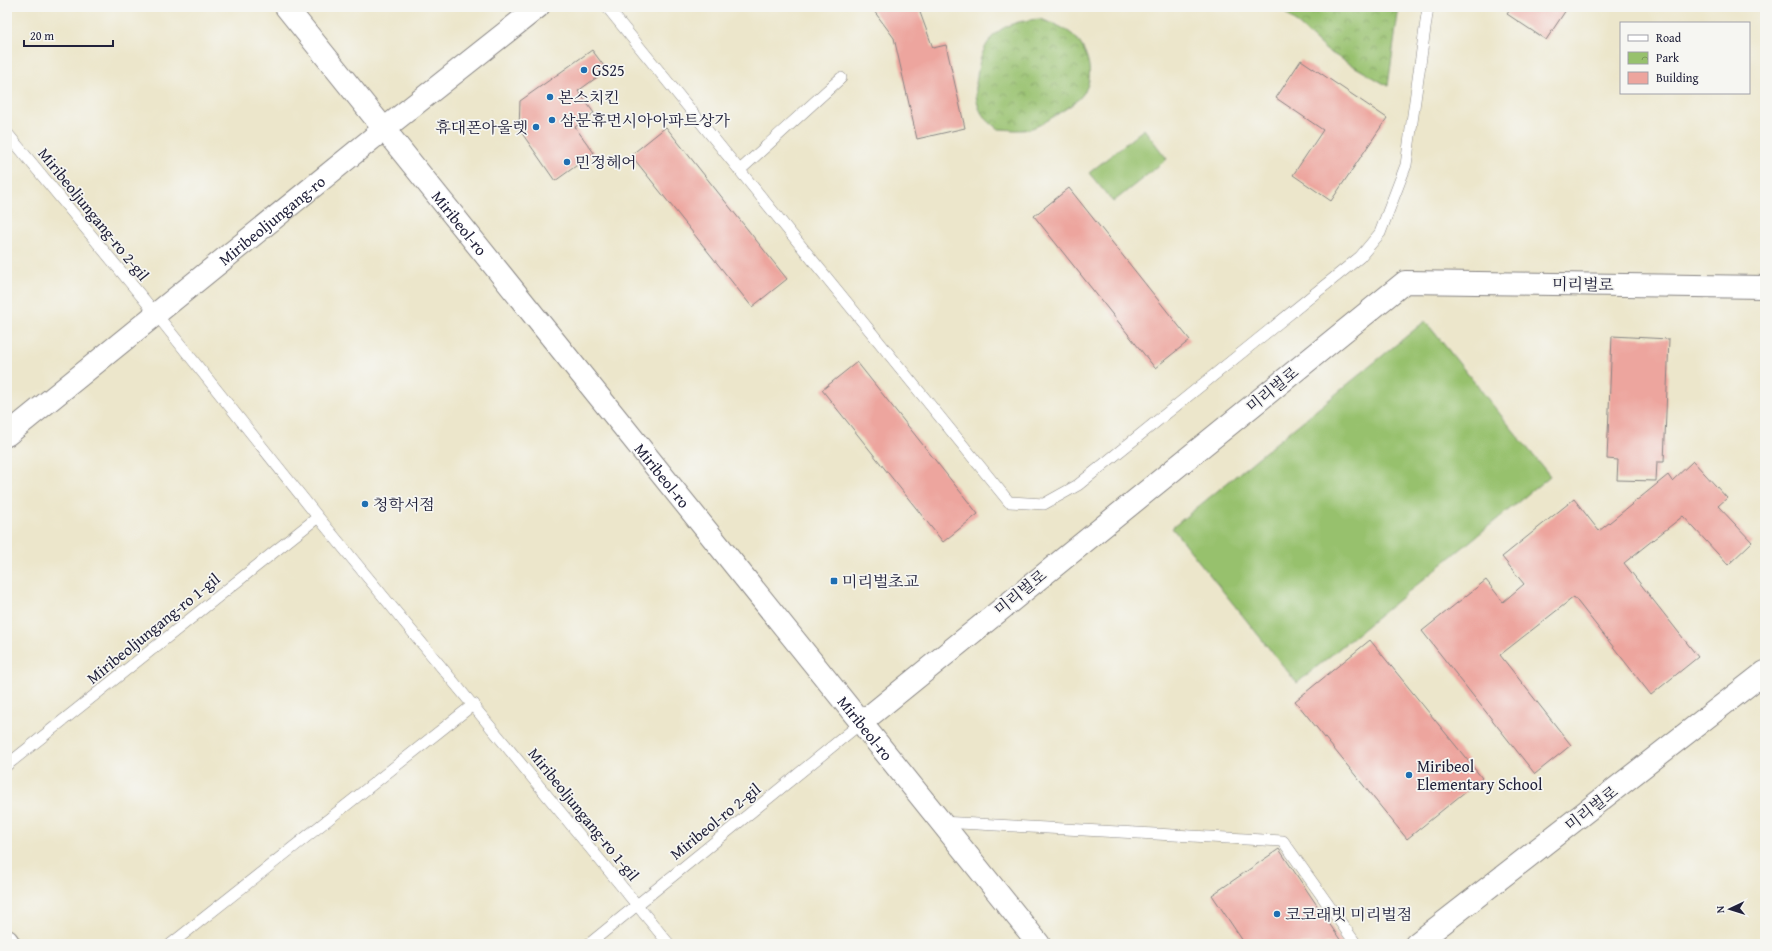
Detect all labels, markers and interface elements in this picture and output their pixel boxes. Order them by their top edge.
scale bar [24,22,113,48]
legend [1620,22,1750,94]
text: 20 m [30,27,54,44]
text: Road [1656,29,1682,46]
text: Park [1656,49,1680,66]
place label: GS25 [592,58,625,82]
marker: GS25 [579,65,589,75]
text: Building [1656,69,1699,86]
place label: 본스치킨 [558,85,620,109]
marker: 본스치킨 [545,92,555,102]
place label: 삼문휴먼시아아파트상가 [560,108,731,132]
place label: 휴대폰아울렛 [435,115,528,139]
marker: 삼문휴먼시아아파트상가 [547,115,557,125]
marker: 휴대폰아울렛 [531,122,541,132]
street label: Miribeoljungang-ro 2-gil [33,142,156,286]
place label: 민정헤어 [575,150,637,174]
marker: 민정헤어 [562,157,572,167]
street label: Miribeoljungang-ro [213,169,330,271]
street label: Miribeol-ro [426,185,493,261]
street label: 미리벌로 [1552,271,1615,297]
street label: 미리벌로 [1240,360,1304,418]
street label: Miribeol-ro [629,438,696,513]
place label: 청학서점 [373,492,435,516]
marker: 청학서점 [360,499,370,509]
street label: 미리벌로 [988,563,1052,621]
street label: Miribeoljungang-ro 1-gil [81,566,225,689]
place label: 미리벌초교 [842,569,919,593]
marker: 미리벌초교 [829,576,839,586]
street label: Miribeol-ro [832,690,899,766]
street label: Miribeoljungang-ro 1-gil [523,742,646,886]
place label: Miribeol Elementary School [1417,754,1543,796]
marker: Miribeol Elementary School [1404,770,1414,780]
street label: Miribeol-ro 2-gil [664,776,766,865]
street label: 미리벌로 [1559,779,1623,836]
north arrow [1710,889,1750,929]
place label: 코코래빗 미리벌점 [1285,902,1412,926]
text: N [1712,905,1728,914]
marker: 코코래빗 미리벌점 [1272,909,1282,919]

